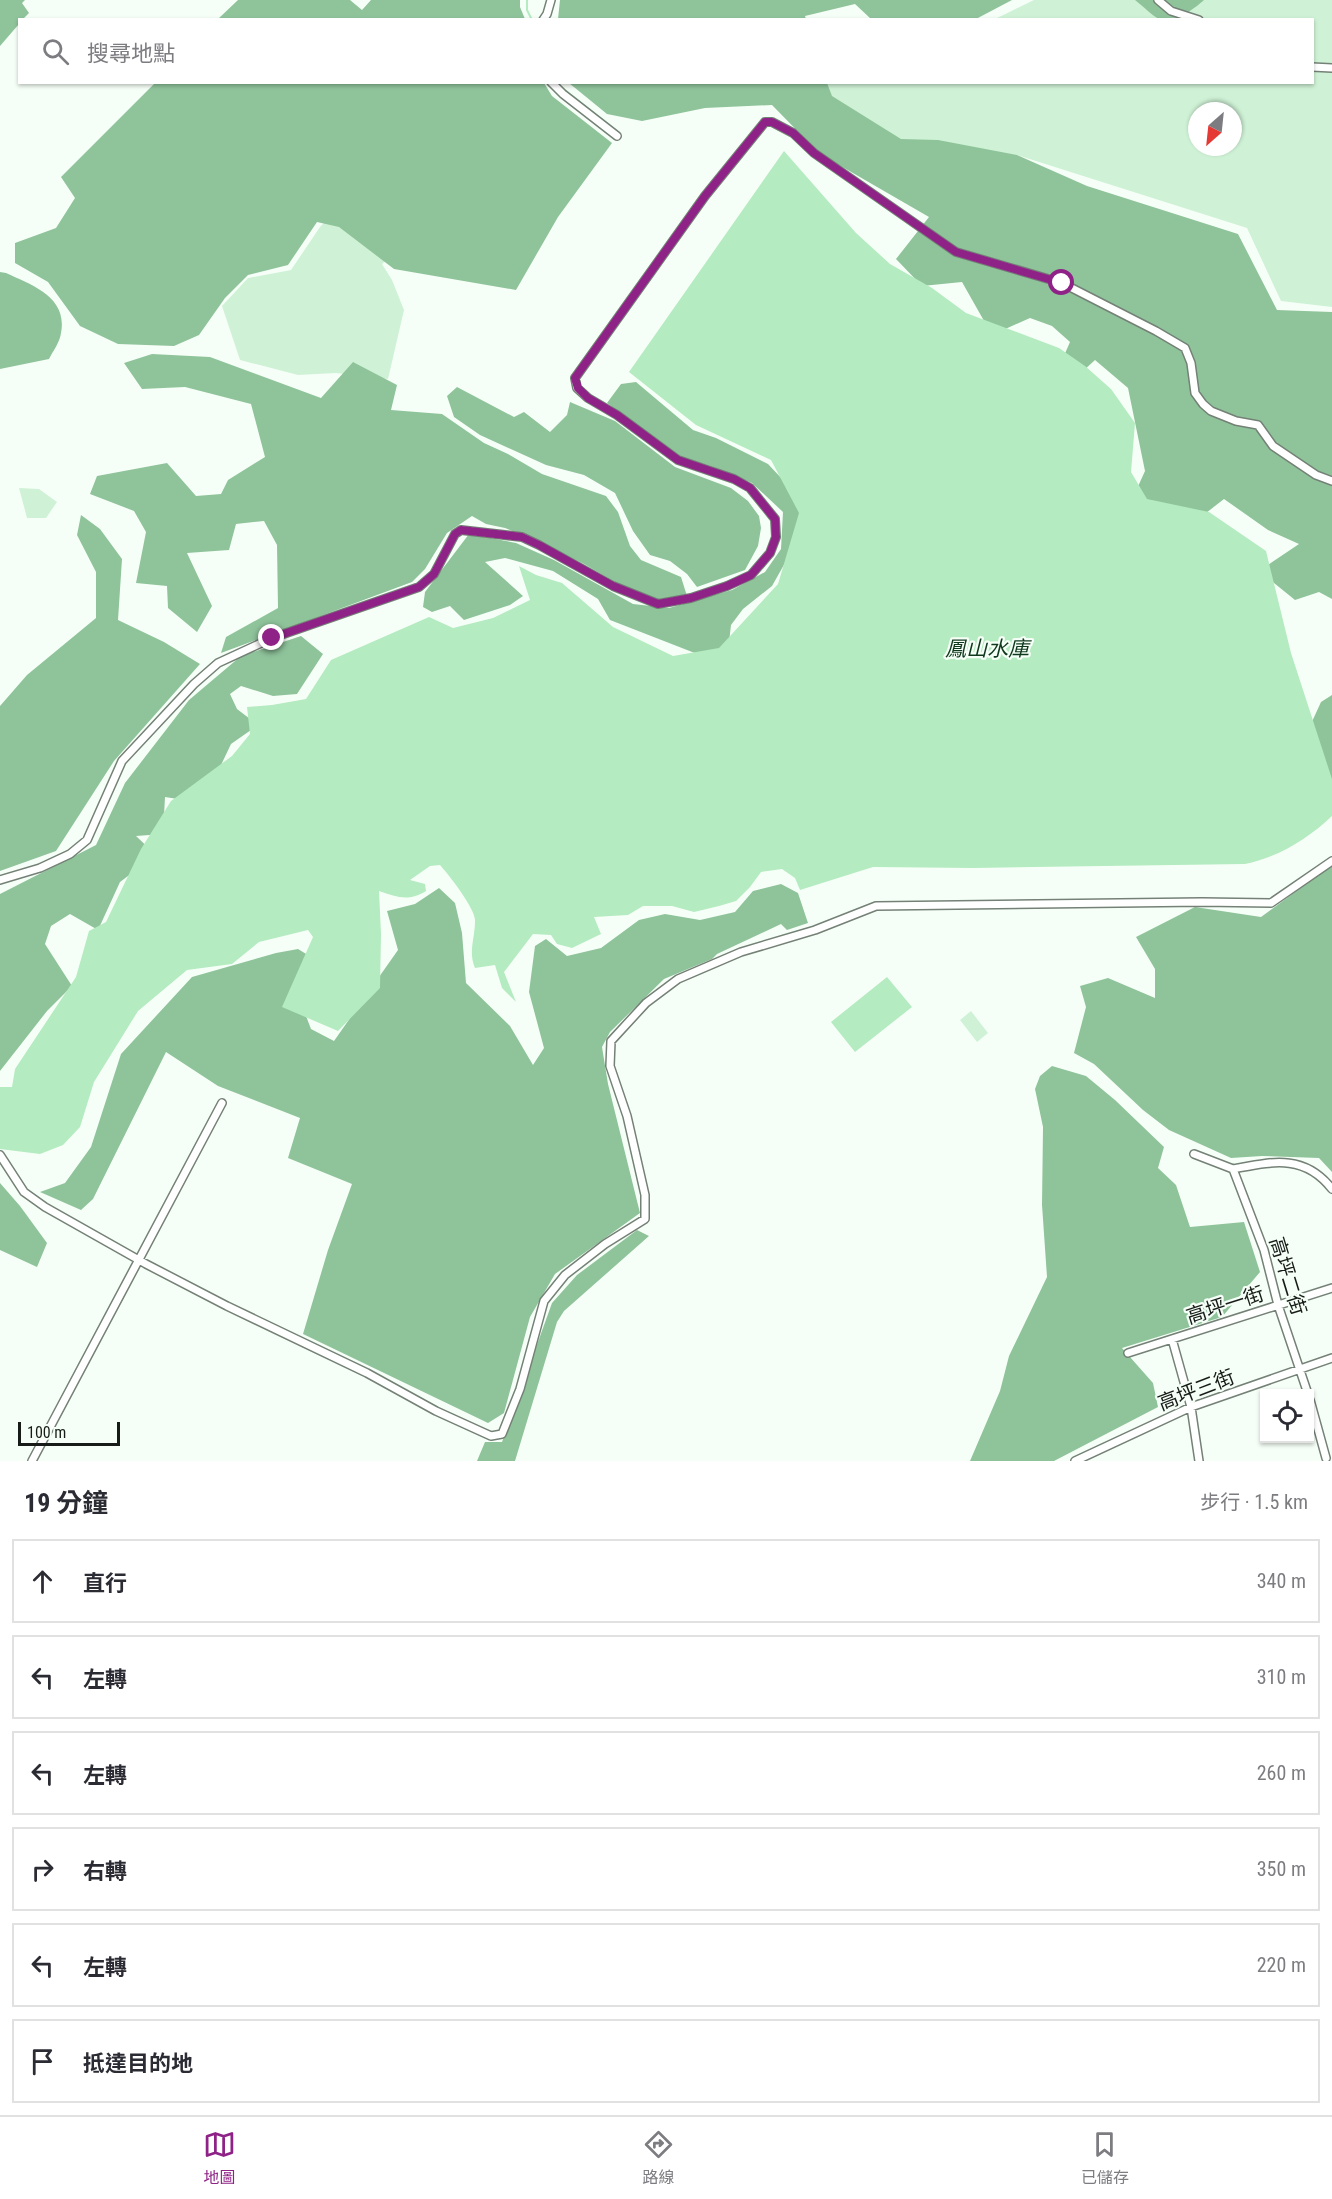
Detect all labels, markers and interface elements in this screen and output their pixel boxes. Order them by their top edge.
search box [18,18,1314,84]
icon: search [39,35,72,68]
text: 搜尋地點 [87,41,175,66]
north arrow [1188,102,1242,156]
route start [1048,269,1074,295]
route end [258,624,284,650]
water label: 鳳山水庫 [945,637,1032,661]
street label: 高坪二街 [1265,1234,1311,1318]
street label: 高坪一街 [1183,1281,1267,1329]
street label: 高坪三街 [1154,1364,1238,1416]
map controls [1260,1389,1314,1443]
button: locate [1260,1389,1314,1443]
scale bar [18,1419,120,1446]
text: 100 m [27,1423,66,1442]
text: 19 分鐘 [24,1488,108,1518]
text: 步行 · 1.5 km [1200,1490,1308,1514]
icon: ahead [26,1565,59,1598]
text: 340 m [1257,1569,1306,1593]
text: 直行 [83,1571,127,1596]
icon: left [26,1661,59,1694]
text: 310 m [1257,1665,1306,1689]
text: 左轉 [83,1667,127,1692]
icon: left [26,1757,59,1790]
text: 260 m [1257,1761,1306,1785]
text: 左轉 [83,1763,127,1788]
icon: right [26,1853,59,1886]
text: 350 m [1257,1857,1306,1881]
text: 右轉 [83,1859,127,1884]
icon: left [26,1949,59,1982]
text: 220 m [1257,1953,1306,1977]
text: 左轉 [83,1955,127,1980]
icon: arrive [26,2045,59,2078]
text: 抵達目的地 [83,2051,193,2076]
tab: 地圖 [203,2128,236,2188]
tab: 路線 [642,2128,675,2188]
tab: 已儲存 [1081,2128,1129,2188]

